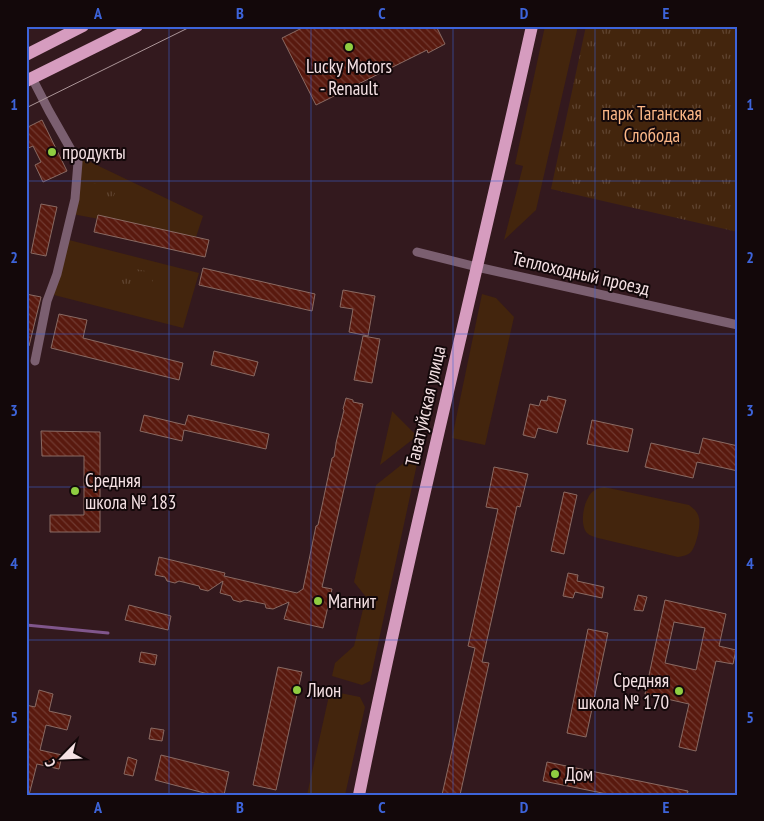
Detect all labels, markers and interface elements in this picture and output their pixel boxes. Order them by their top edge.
text: A [93,3,103,23]
text: B [236,3,244,23]
text: C [378,3,386,23]
text: D [520,3,529,23]
text: E [663,3,670,23]
marker: Lucky Motors - Renault [343,41,355,53]
place label: Lucky Motors - Renault [306,54,392,100]
text: 1 [10,94,18,114]
text: 1 [746,94,754,114]
park label: парк Таганская Слобода [602,101,702,147]
place label: продукты [62,140,126,164]
marker: продукты [46,146,58,158]
street label: Теплоходный проезд [510,245,653,301]
text: 2 [10,247,18,267]
text: 2 [746,247,754,267]
street label: Таватуйская улица [399,343,451,469]
text: 3 [10,400,18,420]
text: 3 [746,400,754,420]
place label: Средняя школа № 183 [85,468,176,514]
marker: Средняя школа № 183 [69,485,81,497]
text: 4 [10,553,18,573]
text: 4 [746,553,754,573]
place label: Магнит [328,589,377,613]
marker: Магнит [312,595,324,607]
place label: Средняя школа № 170 [578,668,669,714]
place label: Лион [306,678,341,702]
marker: Лион [291,684,303,696]
marker: Средняя школа № 170 [673,685,685,697]
text: 5 [10,707,18,727]
text: 5 [746,707,754,727]
north arrow [38,734,88,784]
text: С [40,756,60,770]
place label: Дом [565,762,593,786]
marker: Дом [549,768,561,780]
text: A [93,797,103,817]
text: B [236,797,244,817]
text: C [378,797,386,817]
text: D [520,797,529,817]
text: E [663,797,670,817]

